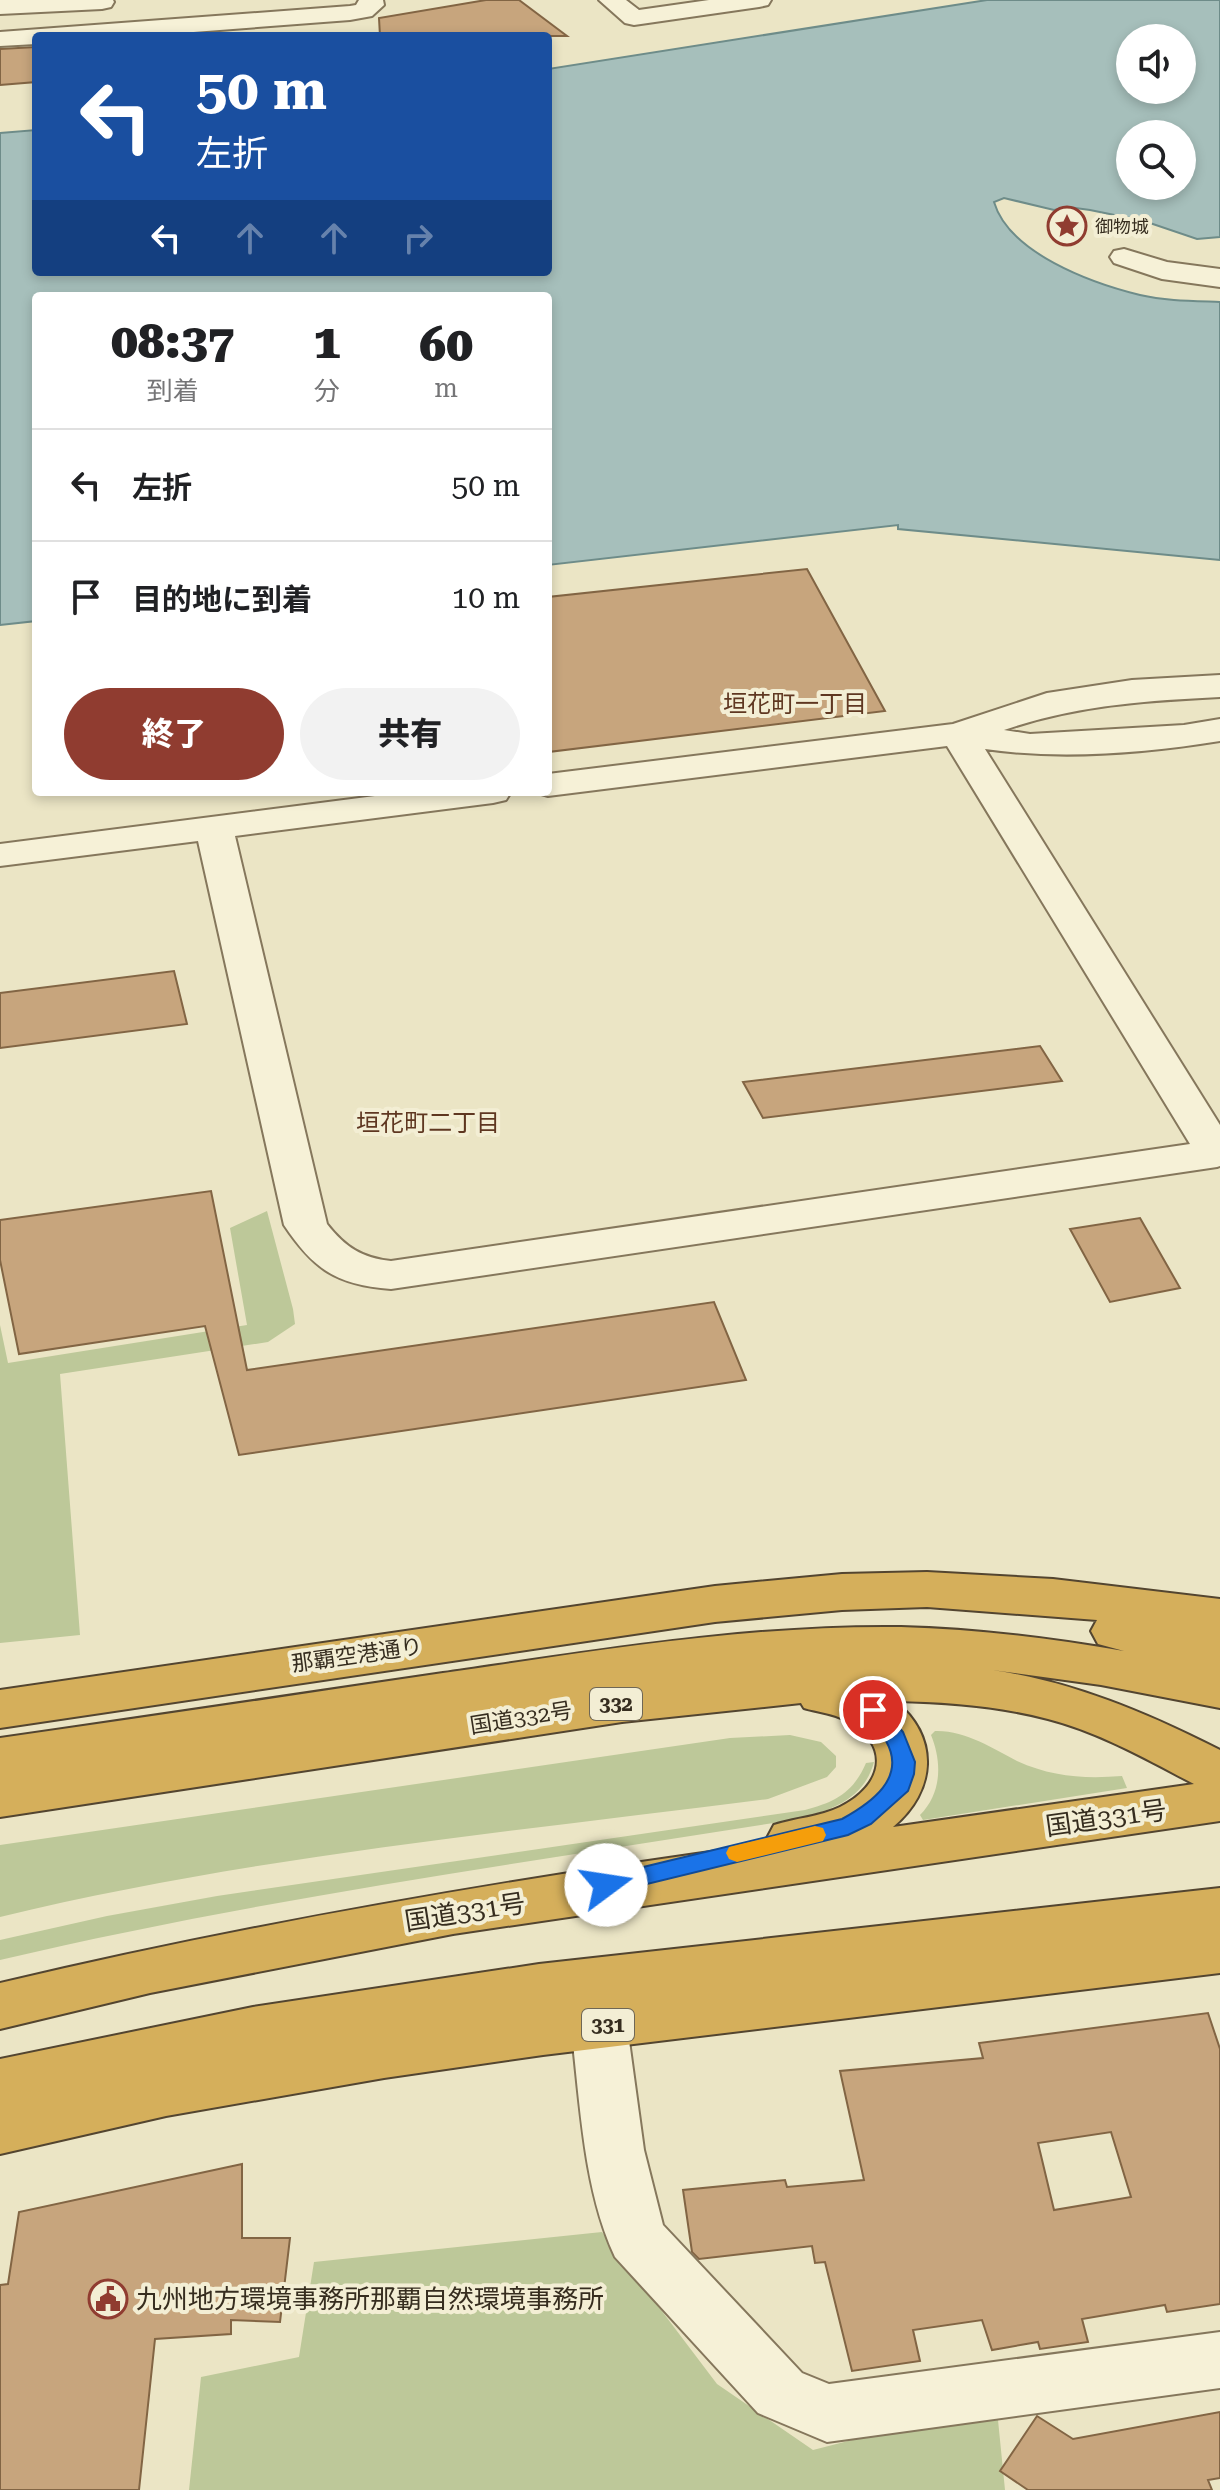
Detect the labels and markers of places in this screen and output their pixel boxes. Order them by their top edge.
place icon: 御物城 [1046,205,1088,247]
place label: 御物城 [1095,216,1149,237]
pin [839,1676,907,1744]
public building icon: 九州地方環境事務所那覇自然環境事務所 [87,2278,129,2320]
place label: 九州地方環境事務所那覇自然環境事務所 [136,2284,604,2314]

